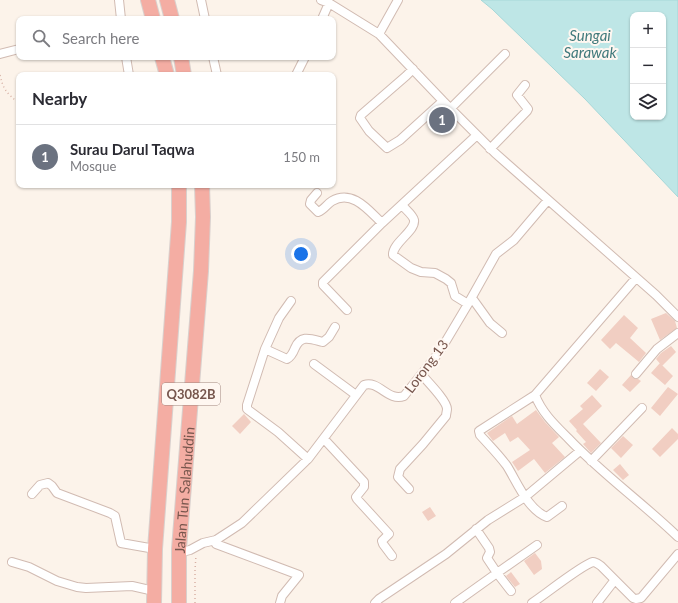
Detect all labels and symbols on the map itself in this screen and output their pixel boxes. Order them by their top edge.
water label: Sungai Sarawak [563,26,617,61]
pin: 1 [429,105,455,135]
your location [291,244,311,264]
street label: Lorong 13 [400,336,452,396]
road number: Q3082B [162,383,220,405]
street label: Jalan Tun Salahuddin [171,426,197,554]

